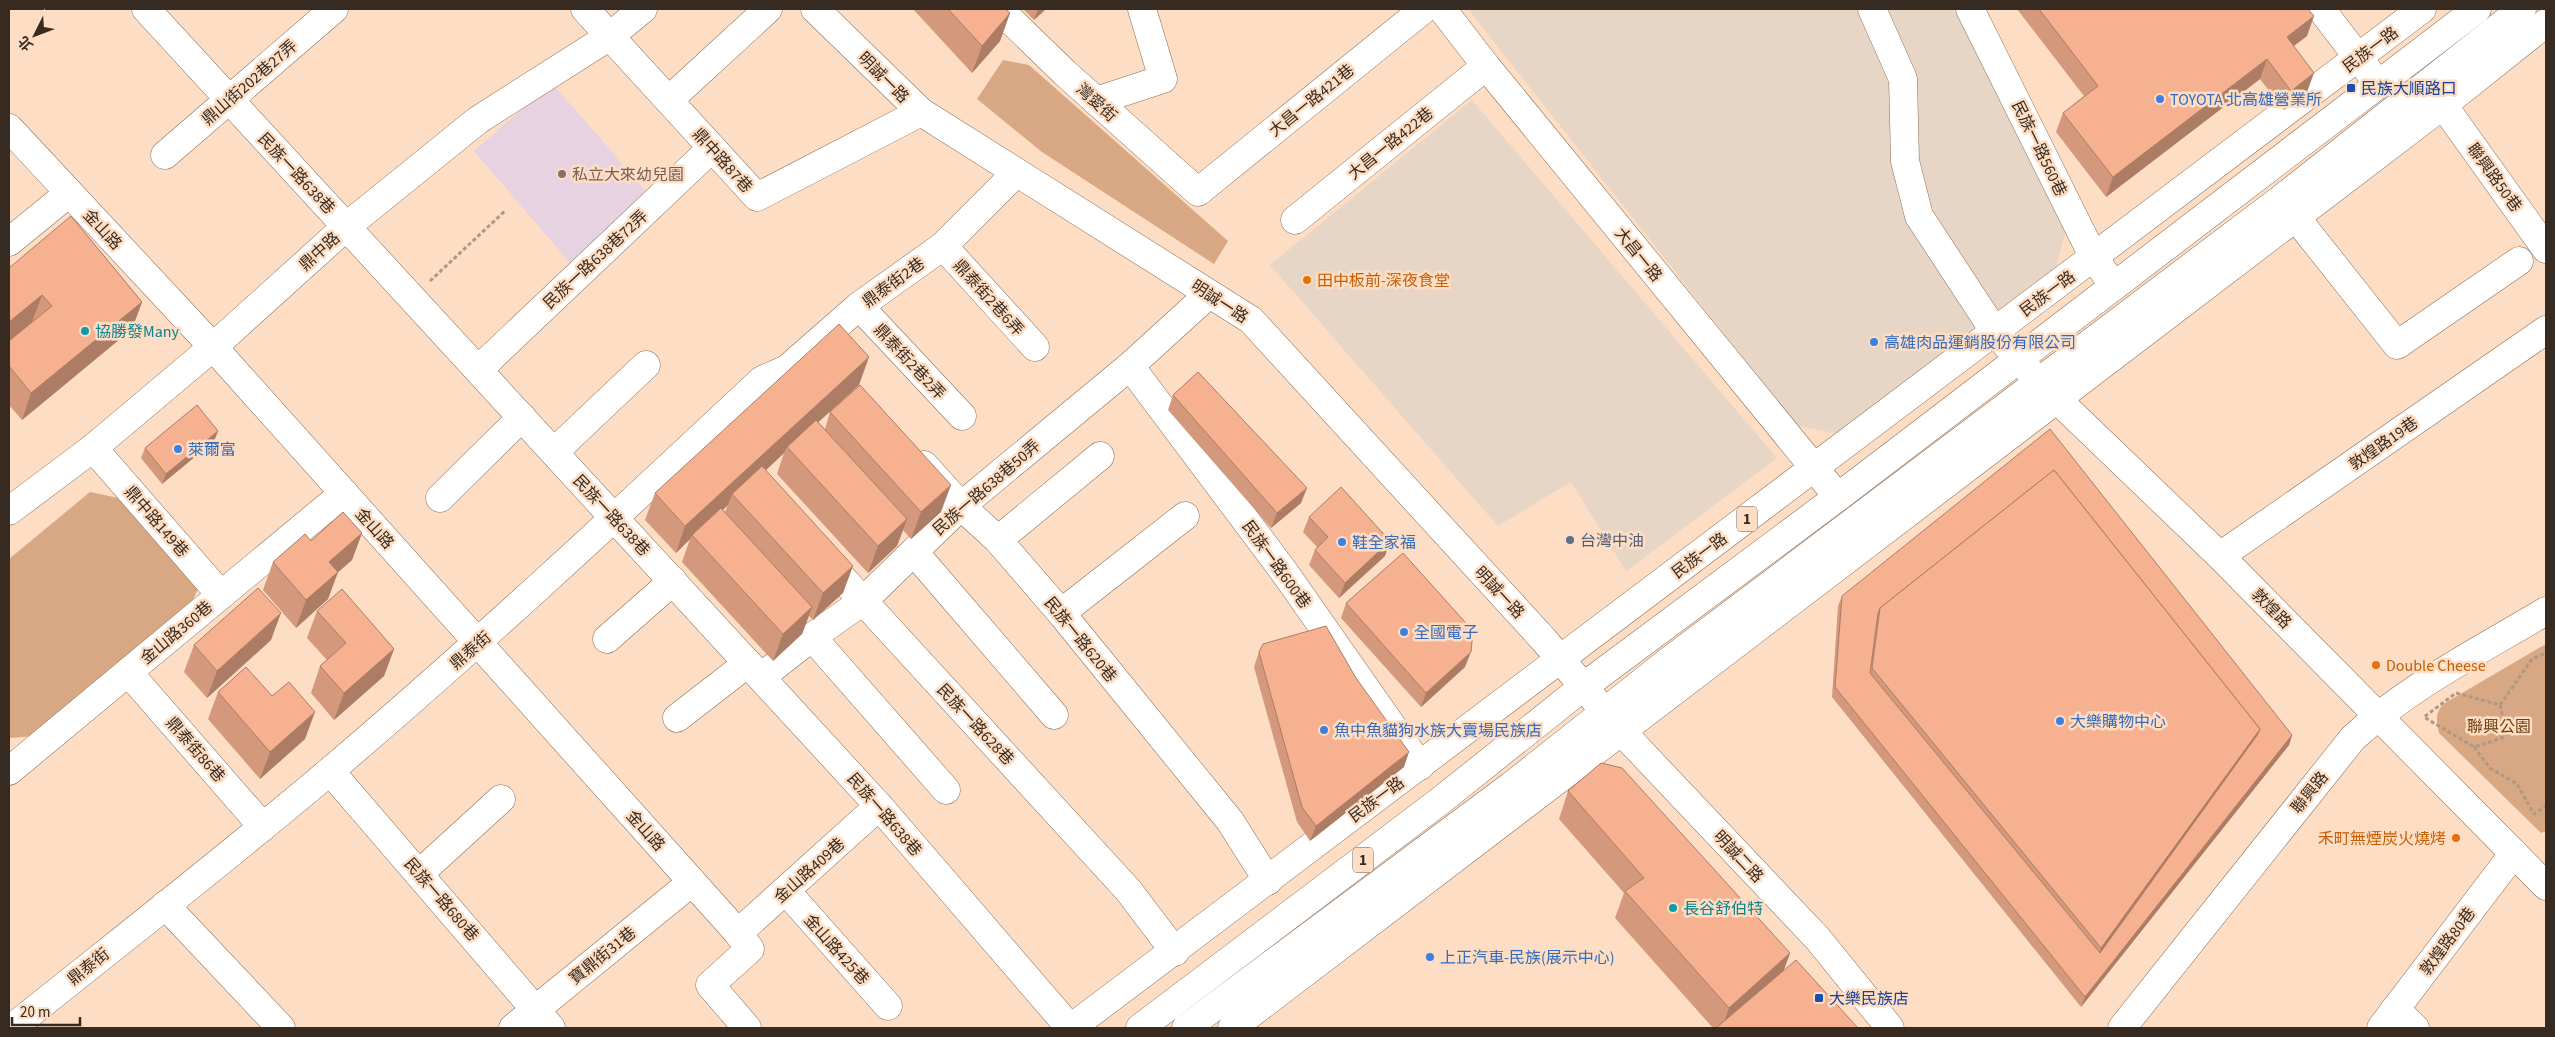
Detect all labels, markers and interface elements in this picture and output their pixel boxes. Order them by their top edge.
north arrow [10,10,60,60]
street label: 民族一路 [2338,22,2403,78]
text: 北 [14,31,38,55]
street label: 鼎山街202巷27弄 [197,35,302,130]
street label: 明誠一路 [853,47,914,108]
street label: 大昌一路421巷 [1264,60,1359,142]
place label: 民族大順路口 [2361,78,2457,100]
street label: 灣愛街 [1071,79,1122,127]
marker: 民族大順路口 [2345,82,2357,94]
place label: TOYOTA 北高雄營業所 [2170,89,2322,111]
marker: TOYOTA 北高雄營業所 [2154,93,2166,105]
street label: 民族一路560巷 [2006,97,2072,200]
street label: 大昌一路422巷 [1343,103,1438,185]
street label: 鼎中路87巷 [687,124,757,198]
street label: 民族一路638巷 [253,128,340,219]
street label: 聯興路50巷 [2462,139,2527,216]
place label: 私立大來幼兒園 [572,164,684,186]
marker: 私立大來幼兒園 [556,168,568,180]
street label: 金山路 [78,205,127,255]
street label: 民族一路638巷72弄 [539,205,653,314]
street label: 大昌一路 [1610,223,1667,286]
street label: 鼎中路 [294,228,345,276]
street label: 鼎泰街2巷 [858,253,929,313]
street label: 鼎泰街2巷6弄 [948,255,1029,341]
street label: 民族一路 [2015,266,2080,322]
place label: 田中板前-深夜食堂 [1317,270,1450,292]
marker: 田中板前-深夜食堂 [1301,274,1313,286]
street label: 明誠一路 [1187,275,1252,328]
street label: 鼎泰街2巷2弄 [869,319,950,404]
place label: 協勝發Many [95,321,179,343]
marker: 協勝發Many [79,325,91,337]
place label: 高雄肉品運銷股份有限公司 [1884,332,2076,354]
marker: 高雄肉品運銷股份有限公司 [1868,336,1880,348]
street label: 敦煌路19巷 [2345,412,2423,476]
street label: 民族一路638巷50弄 [928,435,1045,541]
place label: 萊爾富 [188,439,236,461]
marker: 萊爾富 [172,443,184,455]
street label: 民族一路638巷 [568,470,655,561]
street label: 鼎中路149巷 [119,481,193,562]
street label: 金山路 [350,503,398,554]
road number: 1 [1737,506,1757,532]
street label: 民族一路600巷 [1237,516,1316,613]
street label: 民族一路 [1667,528,1732,584]
place label: 台灣中油 [1580,530,1644,552]
place label: 鞋全家福 [1352,532,1416,554]
marker: 台灣中油 [1564,534,1576,546]
marker: 鞋全家福 [1336,536,1348,548]
street label: 明誠一路 [1469,562,1529,624]
street label: 敦煌路 [2247,584,2296,633]
street label: 民族一路620巷 [1039,592,1121,687]
street label: 金山路360巷 [136,596,217,669]
place label: 全國電子 [1414,622,1478,644]
marker: 全國電子 [1398,626,1410,638]
street label: 鼎泰街 [445,627,496,675]
place label: Double Cheese [2386,655,2486,677]
marker: Double Cheese [2370,659,2382,671]
street label: 民族一路628巷 [932,679,1019,770]
place label: 大樂購物中心 [2070,711,2166,733]
street label: 鼎泰街86巷 [161,712,230,787]
marker: 大樂購物中心 [2054,715,2066,727]
park label: 聯興公園 [2467,716,2531,738]
place label: 魚中魚貓狗水族大賣場民族店 [1334,720,1542,742]
marker: 魚中魚貓狗水族大賣場民族店 [1318,724,1330,736]
street label: 聯興路 [2286,767,2333,818]
street label: 民族一路638巷 [842,768,927,861]
street label: 民族一路 [1344,772,1409,828]
street label: 金山路 [621,805,669,856]
street label: 明誠二路 [1708,826,1768,888]
place label: 禾町無煙炭火燒烤 [2318,828,2446,850]
marker: 禾町無煙炭火燒烤 [2450,832,2462,844]
street label: 金山路409巷 [770,833,850,908]
road number: 1 [1353,848,1373,872]
street label: 民族一路680巷 [399,853,484,946]
place label: 長谷舒伯特 [1683,898,1763,920]
marker: 長谷舒伯特 [1667,902,1679,914]
street label: 敦煌路80巷 [2415,903,2481,980]
street label: 金山路425巷 [799,910,874,990]
street label: 寶鼎街31巷 [565,922,641,989]
street label: 鼎泰街 [63,943,114,990]
place label: 上正汽車-民族(展示中心) [1440,947,1615,969]
marker: 上正汽車-民族(展示中心) [1424,951,1436,963]
place label: 大樂民族店 [1829,988,1909,1010]
marker: 大樂民族店 [1813,992,1825,1004]
scale bar [12,994,80,1026]
text: 20 m [20,1002,50,1023]

